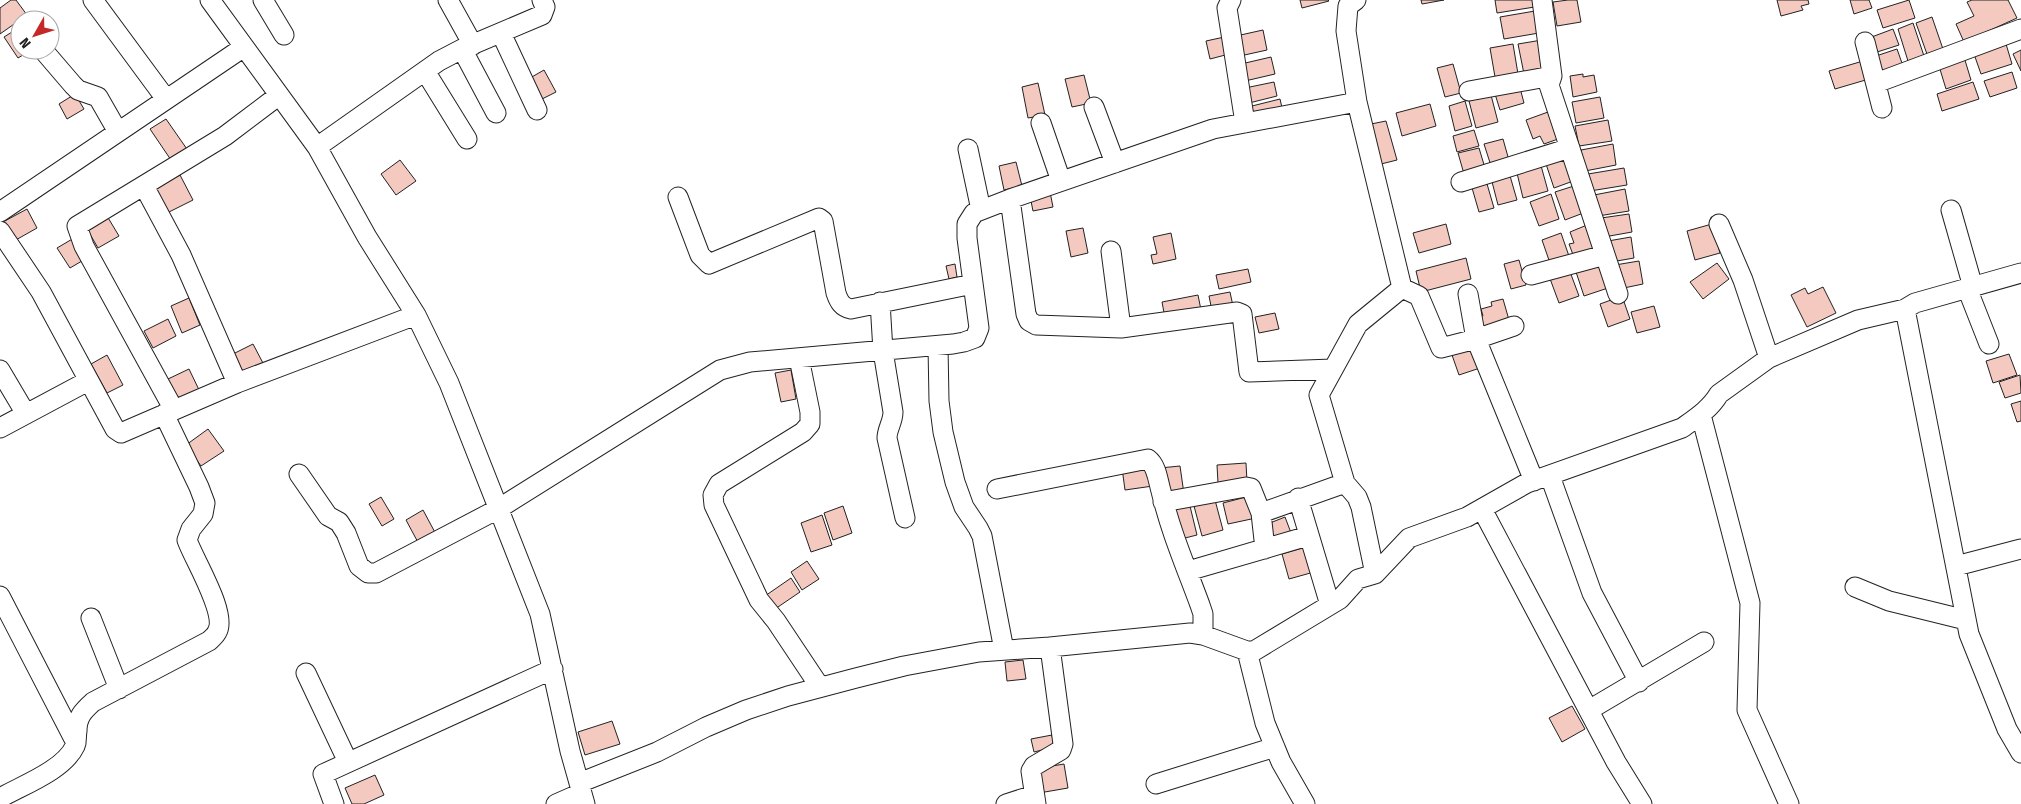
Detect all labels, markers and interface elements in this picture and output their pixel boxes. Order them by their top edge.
north arrow [10,10,60,60]
text: N [16,34,35,51]

